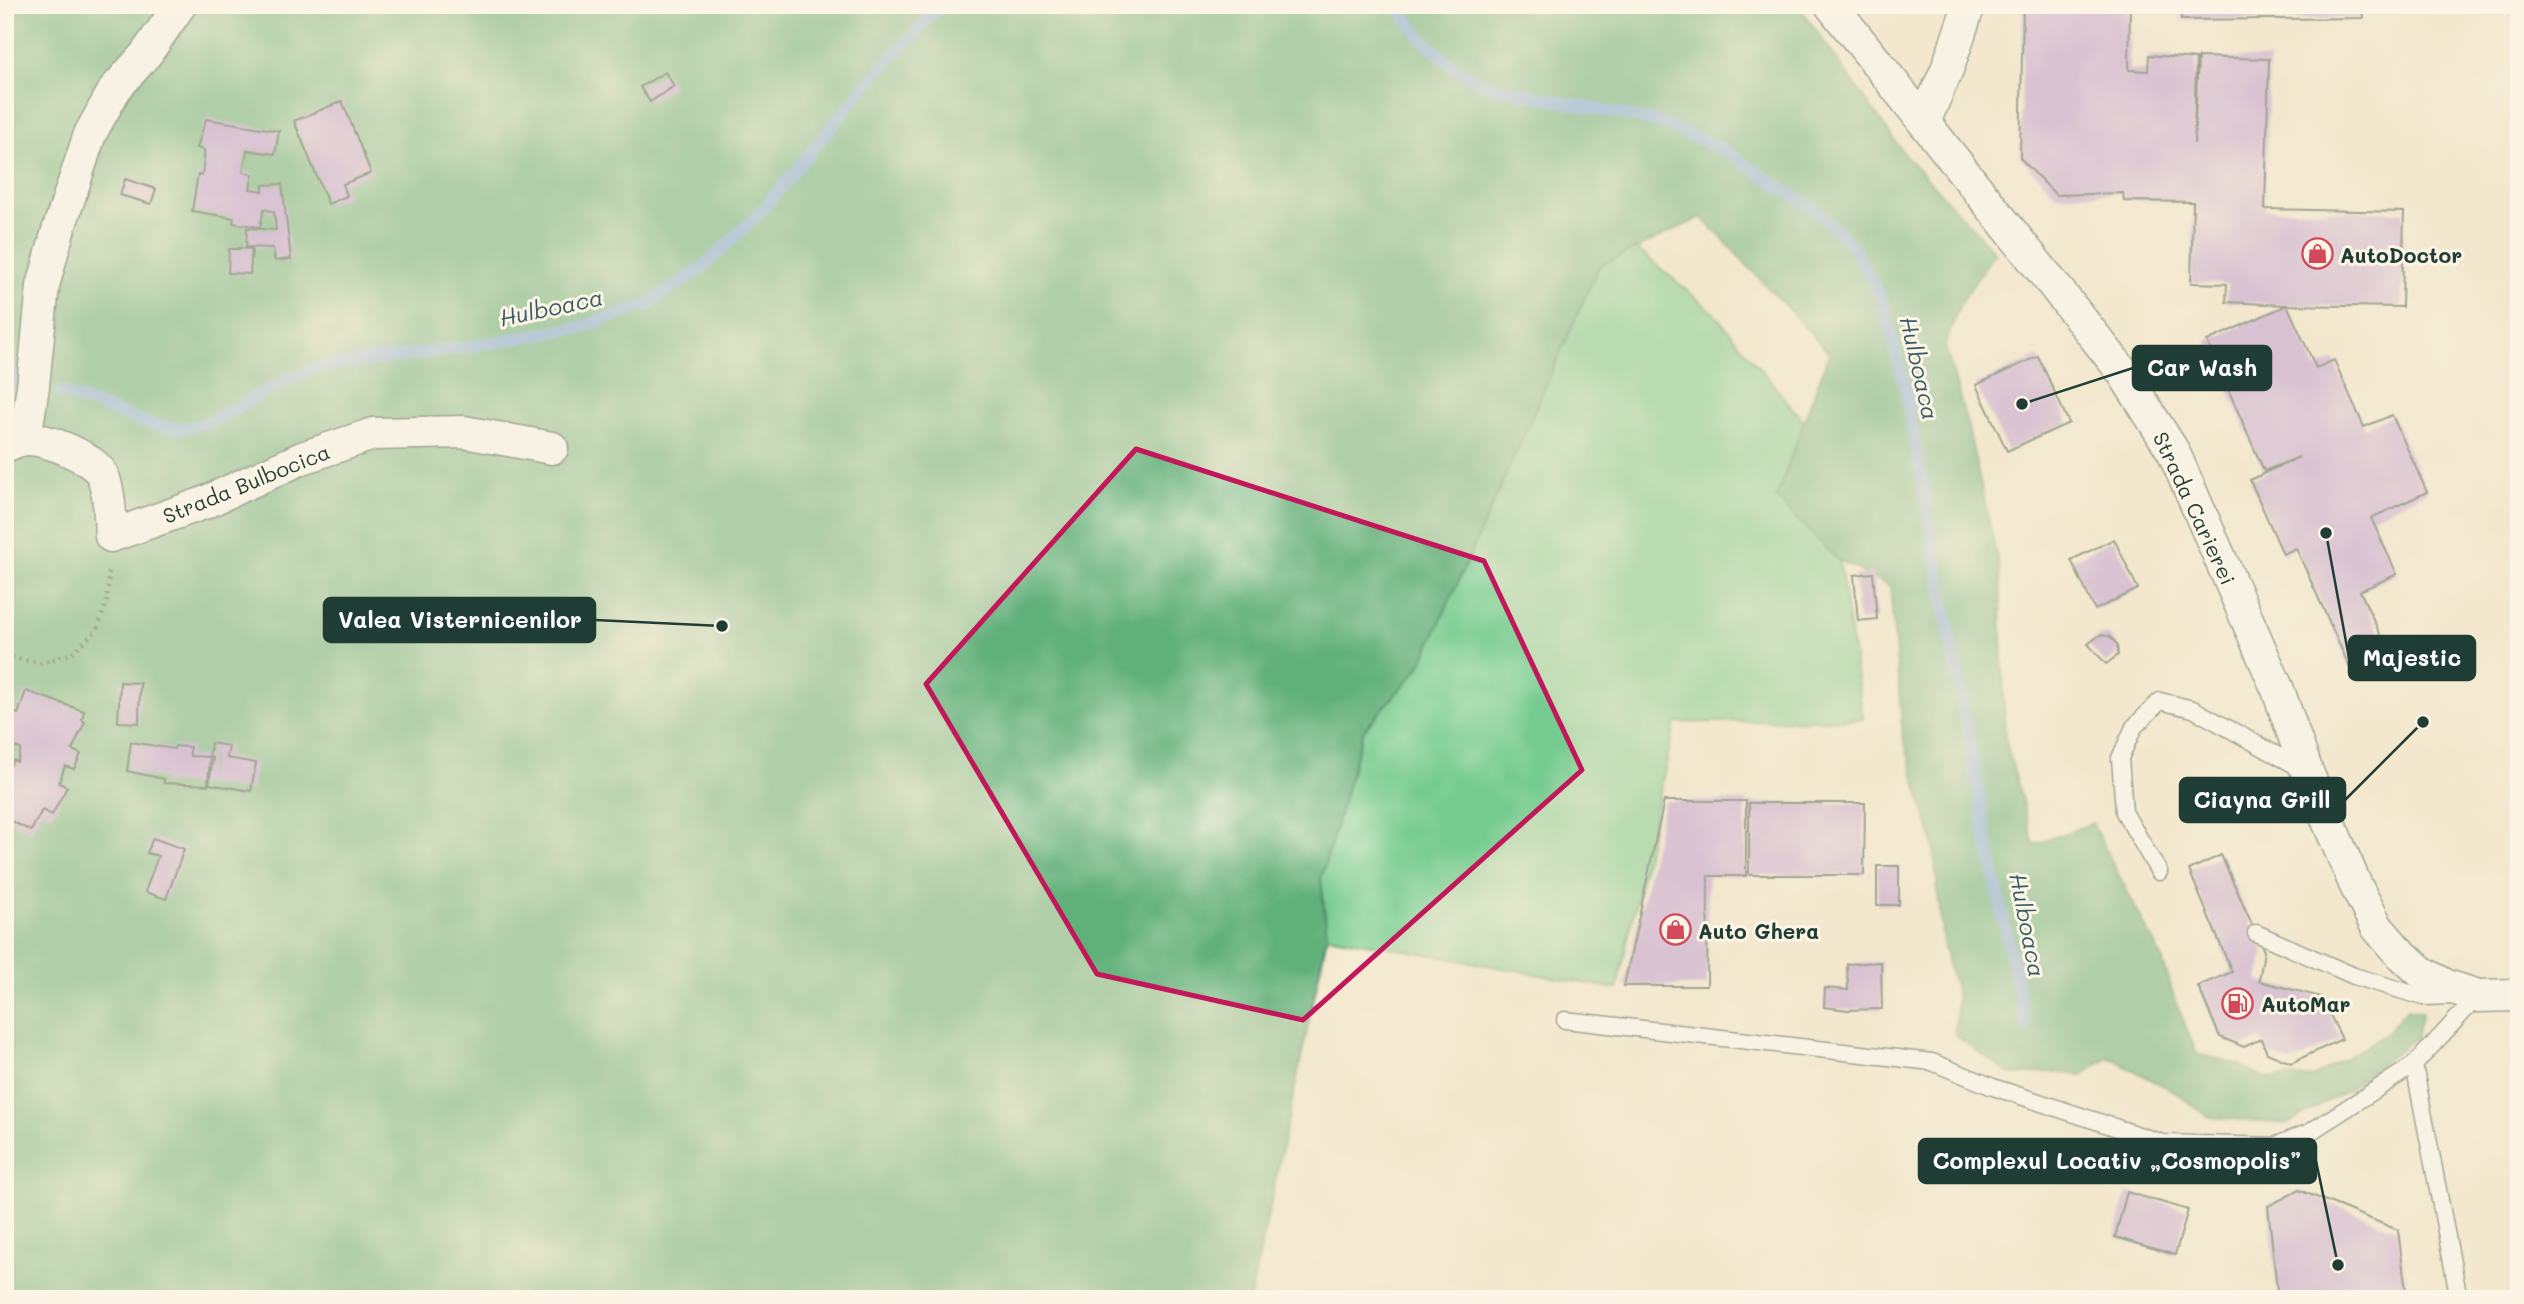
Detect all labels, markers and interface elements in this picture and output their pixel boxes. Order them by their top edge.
shop icon: AutoDoctor [2300,237,2334,271]
place label: AutoDoctor [2340,241,2462,268]
water label: Hulboaca [496,281,606,333]
water label: Hulboaca [1894,313,1946,423]
callout: Car Wash [2133,346,2271,390]
text: Car Wash [2147,352,2257,382]
street label: Strada Carierei [2148,427,2242,589]
street label: Strada Bulbocica [159,437,333,529]
callout: Valea Visternicenilor [324,598,595,642]
text: Valea Visternicenilor [338,604,582,634]
callout: Majestic [2349,636,2475,680]
text: Majestic [2363,642,2461,672]
callout: Ciayna Grill [2180,778,2345,822]
text: Ciayna Grill [2194,784,2330,814]
water label: Hulboaca [2003,870,2053,980]
shop icon: Auto Ghera [1658,913,1692,947]
place label: Auto Ghera [1698,917,1819,944]
fuel station icon: AutoMar [2221,986,2255,1020]
place label: AutoMar [2261,990,2351,1017]
callout: Complexul Locativ „Cosmopolis” [1919,1139,2316,1183]
text: Complexul Locativ „Cosmopolis” [1932,1145,2302,1175]

